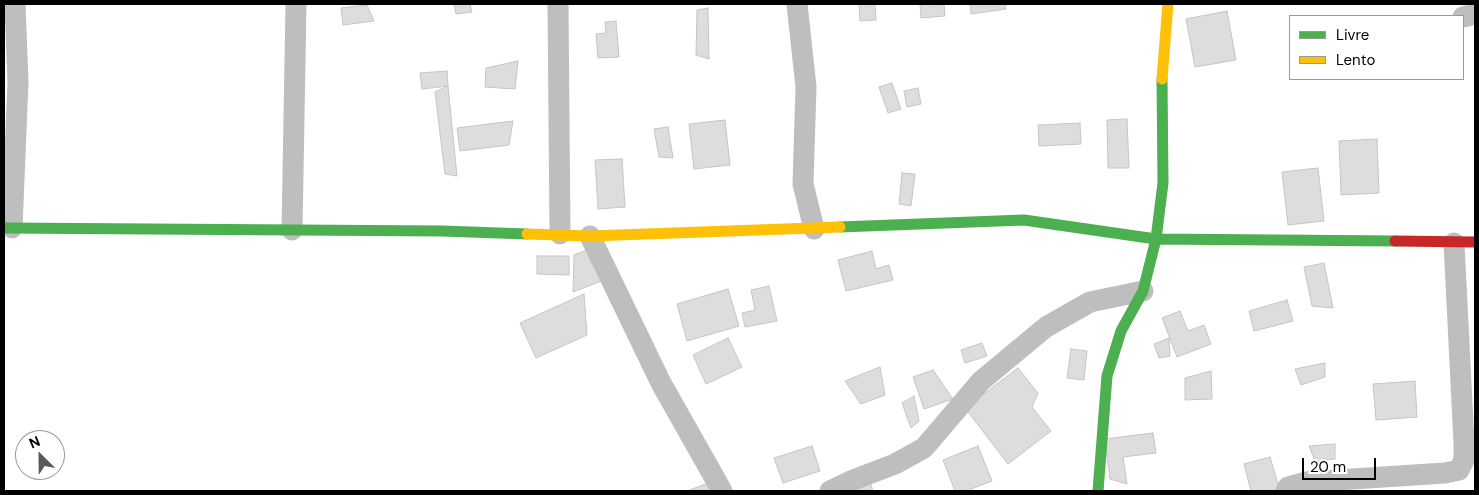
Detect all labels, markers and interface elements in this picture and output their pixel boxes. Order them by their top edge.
legend [1289,15,1464,80]
text: Livre [1336,25,1369,45]
text: Lento [1336,50,1375,70]
north arrow [15,430,65,480]
text: N [26,432,43,452]
scale bar [1304,448,1378,480]
text: 20 m [1310,457,1346,477]

